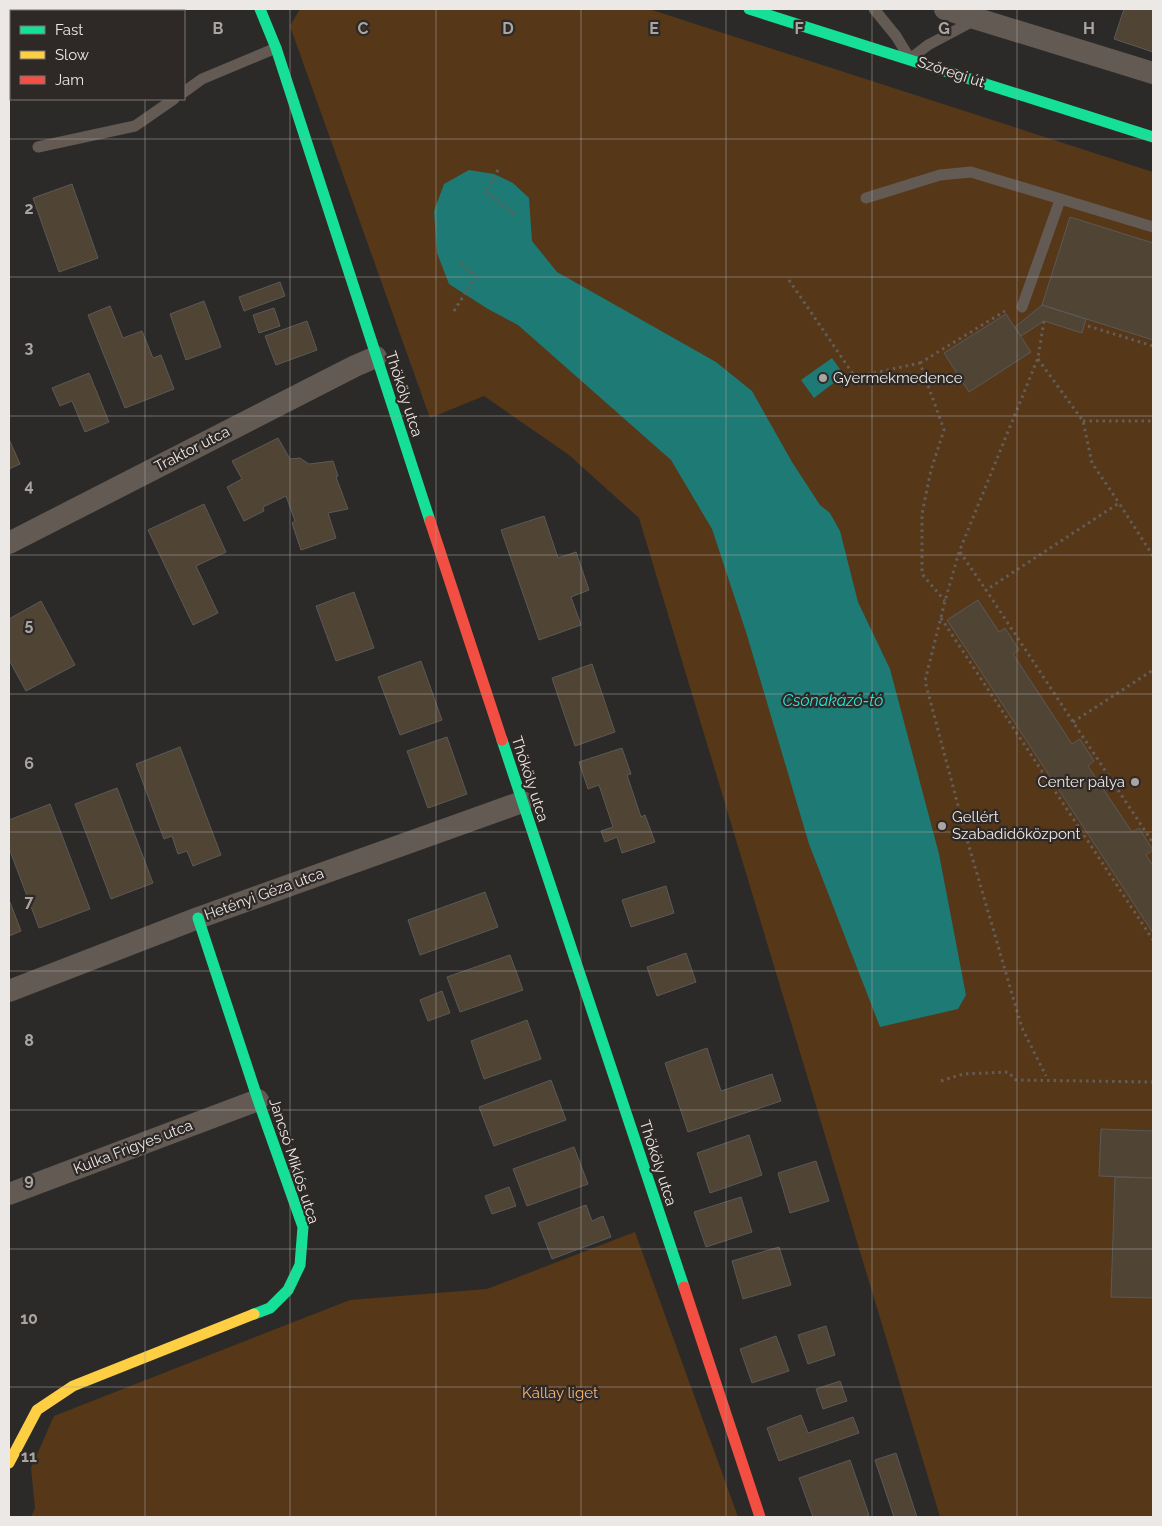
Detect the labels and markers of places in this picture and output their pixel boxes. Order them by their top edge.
place label: Gyermekmedence [833,369,963,387]
marker: Gyermekmedence [817,372,829,384]
place label: Center pálya [1037,773,1125,791]
marker: Center pálya [1129,776,1141,788]
place label: Gellért Szabadidőközpont [952,808,1081,843]
marker: Gellért Szabadidőközpont [936,820,948,832]

